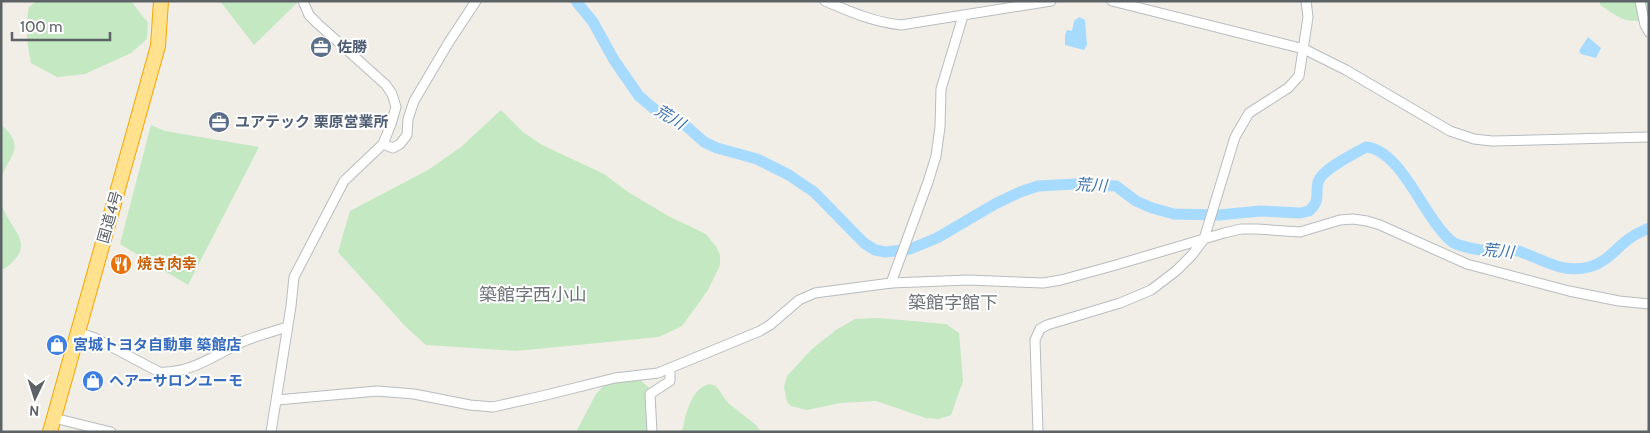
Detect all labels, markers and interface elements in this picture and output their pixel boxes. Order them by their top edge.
scale bar [12,10,110,42]
text: 100 m [20,18,62,36]
office icon: 佐勝 [309,35,333,59]
place label: 佐勝 [337,38,367,56]
water label: 荒川 [651,101,690,134]
office icon: ユアテック 栗原営業所 [207,110,231,134]
place label: ユアテック 栗原営業所 [235,113,388,131]
water label: 荒川 [1075,175,1109,195]
street label: 国道4号 [94,189,126,245]
water label: 荒川 [1481,240,1517,262]
restaurant icon: 焼き肉幸 [109,252,133,276]
place label: 焼き肉幸 [137,255,197,273]
district label: 築館字西小山 [479,284,587,306]
district label: 築館字館下 [908,292,998,314]
shop icon: 宮城トヨタ自動車 築館店 [45,333,69,357]
place label: 宮城トヨタ自動車 築館店 [73,336,241,354]
shop icon: ヘアーサロンユーモ [81,369,105,393]
place label: ヘアーサロンユーモ [109,372,243,390]
north arrow [10,373,60,423]
text: N [29,402,40,420]

